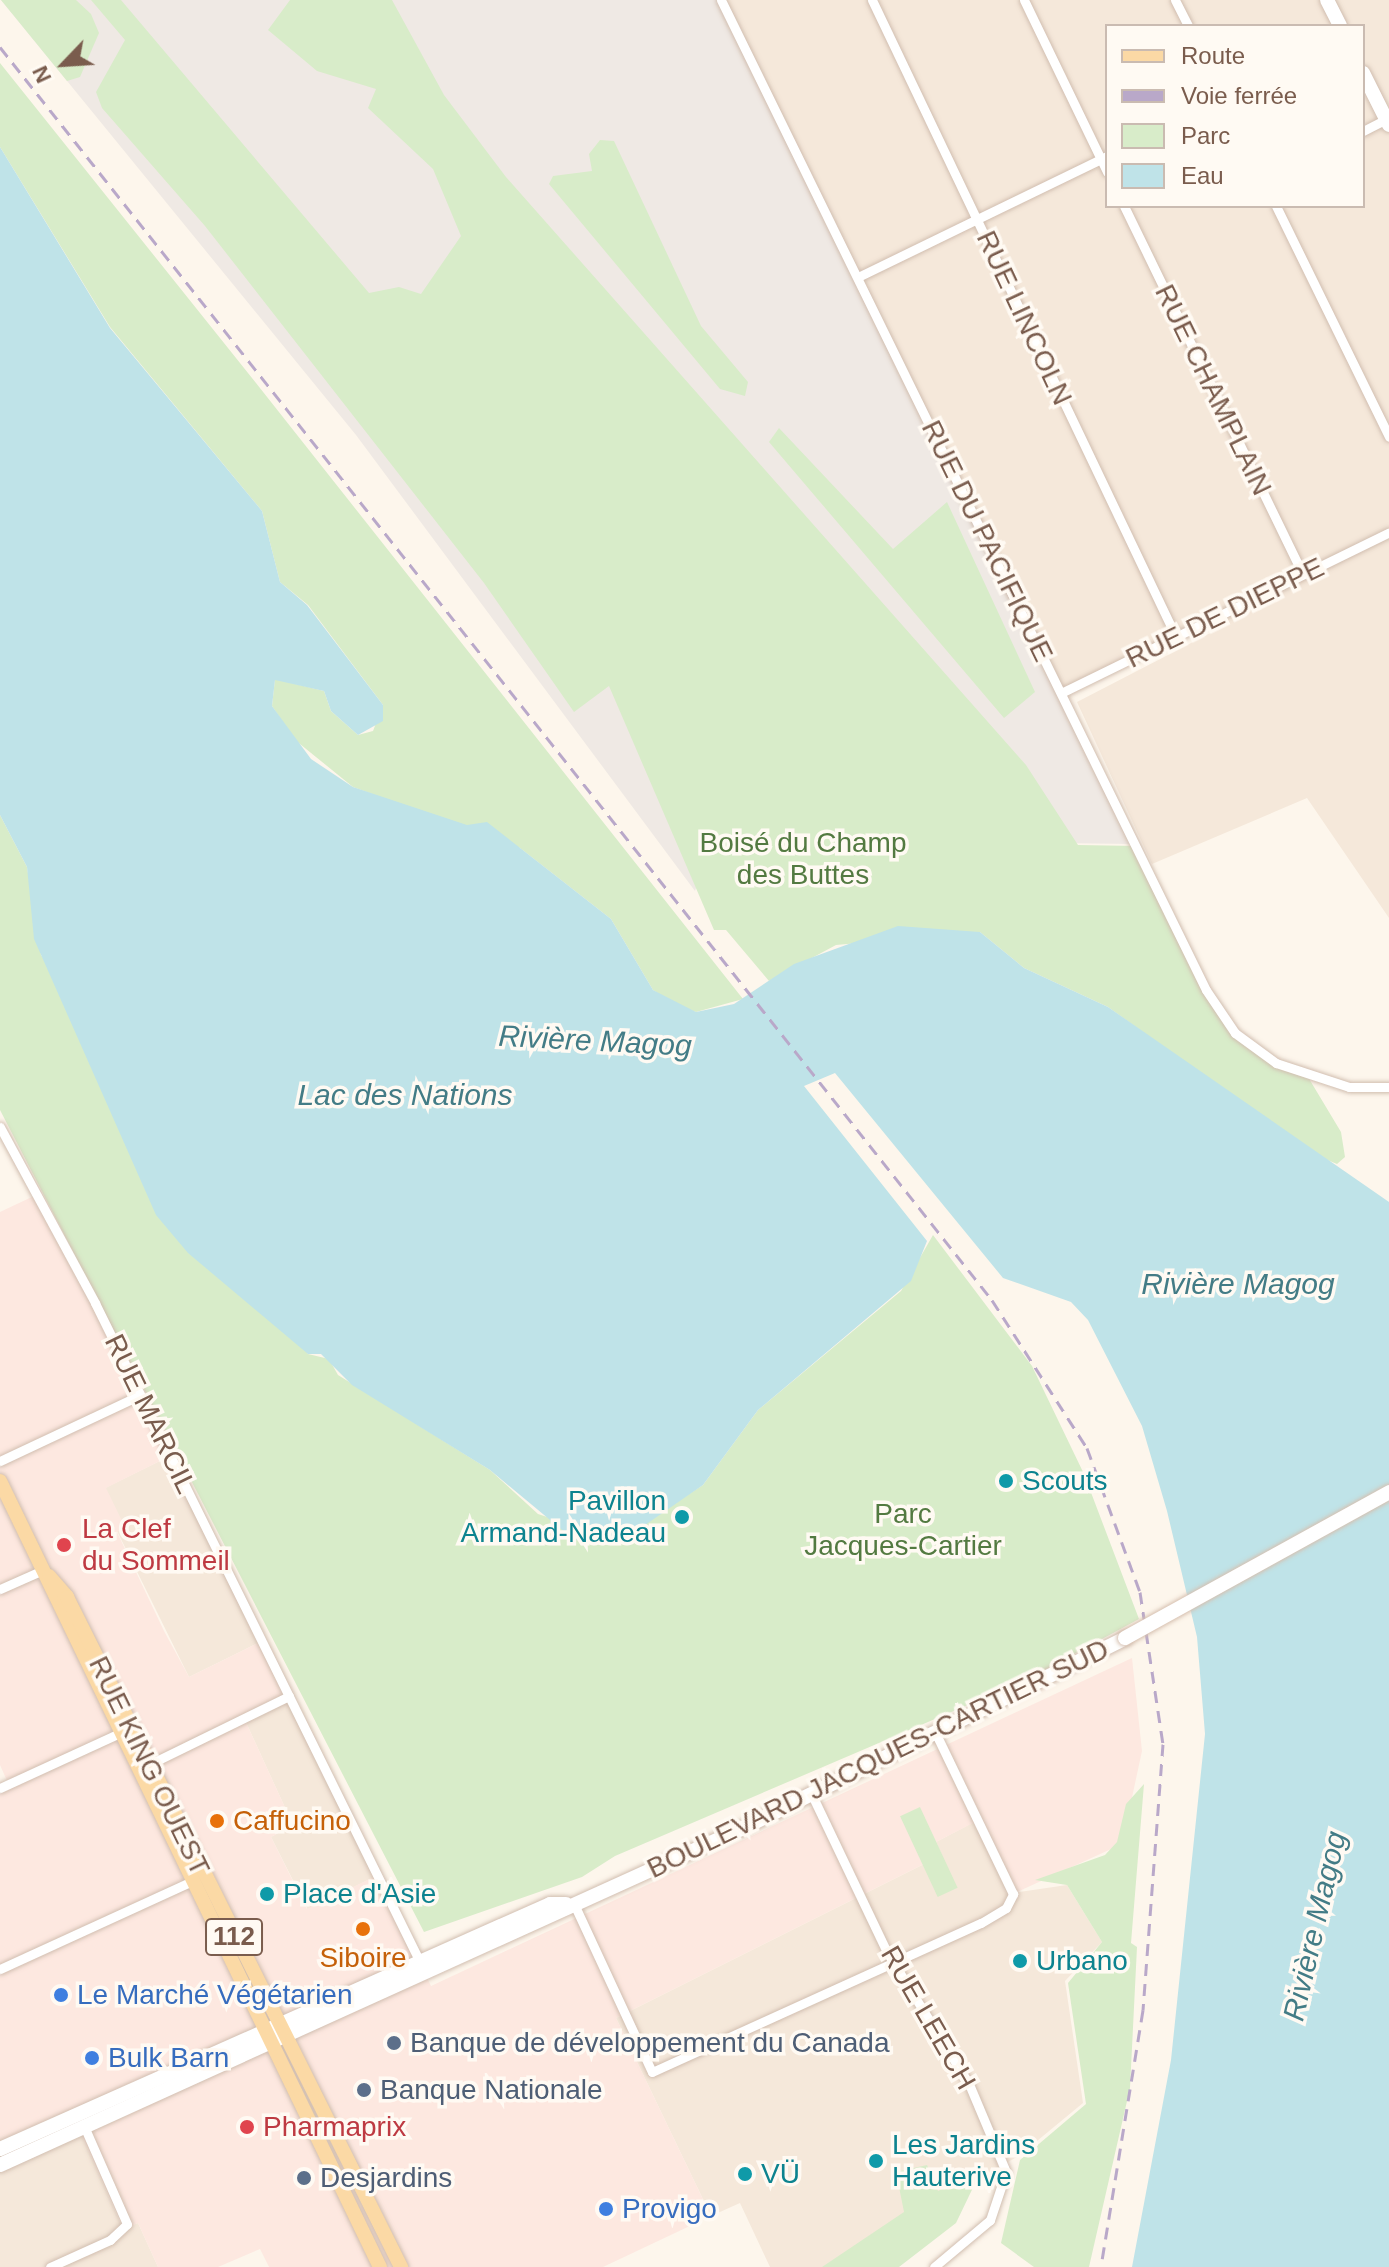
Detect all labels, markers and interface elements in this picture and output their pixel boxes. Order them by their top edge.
north arrow [24,24,104,104]
legend [1105,24,1365,208]
text: Route [1181,42,1245,69]
text: N [27,62,56,87]
text: Voie ferrée [1181,82,1297,109]
text: Parc [1181,122,1230,149]
text: Eau [1181,162,1224,189]
street label: RUE LINCOLN [969,226,1079,410]
street label: RUE CHAMPLAIN [1147,279,1279,501]
street label: RUE DU PACIFIQUE [914,415,1060,667]
street label: RUE DE DIEPPE [1120,550,1330,676]
park label: Boisé du Champ des Buttes [699,826,907,892]
water label: Rivière Magog [497,1018,693,1064]
water label: Lac des Nations [297,1077,513,1113]
water label: Rivière Magog [1141,1266,1335,1302]
street label: RUE MARCIL [97,1329,203,1499]
place label: Scouts [1022,1464,1108,1498]
marker: Scouts [997,1472,1015,1490]
place label: Pavillon Armand-Nadeau [461,1484,666,1550]
park label: Parc Jacques-Cartier [804,1497,1002,1563]
marker: Pavillon Armand-Nadeau [673,1508,691,1526]
place label: La Clef du Sommeil [82,1512,230,1578]
marker: La Clef du Sommeil [53,1534,75,1556]
street label: BOULEVARD JACQUES-CARTIER SUD [642,1632,1114,1886]
street label: RUE KING OUEST [81,1651,217,1881]
place label: Caffucino [233,1804,351,1838]
marker: Caffucino [208,1812,226,1830]
water label: Rivière Magog [1276,1828,1354,2024]
place label: Place d'Asie [283,1877,436,1911]
marker: Place d'Asie [258,1885,276,1903]
road number: 112 [204,1915,264,1959]
marker: Siboire [354,1920,372,1938]
street label: RUE LEECH [873,1940,983,2096]
place label: Siboire [319,1941,407,1975]
place label: Urbano [1036,1944,1128,1978]
marker: Urbano [1011,1952,1029,1970]
place label: Le Marché Végétarien [77,1978,353,2012]
marker: Le Marché Végétarien [52,1986,70,2004]
place label: Banque de développement du Canada [410,2026,890,2060]
marker: Banque de développement du Canada [385,2034,403,2052]
place label: Bulk Barn [108,2041,229,2075]
marker: Bulk Barn [83,2049,101,2067]
place label: Banque Nationale [380,2073,603,2107]
marker: Banque Nationale [355,2081,373,2099]
place label: Pharmaprix [263,2110,406,2144]
marker: Pharmaprix [238,2118,256,2136]
place label: Les Jardins Hauterive [892,2128,1035,2194]
marker: Les Jardins Hauterive [867,2152,885,2170]
place label: VÜ [761,2157,800,2191]
place label: Desjardins [320,2161,452,2195]
marker: VÜ [736,2165,754,2183]
marker: Desjardins [295,2169,313,2187]
place label: Provigo [622,2192,717,2226]
marker: Provigo [597,2200,615,2218]

